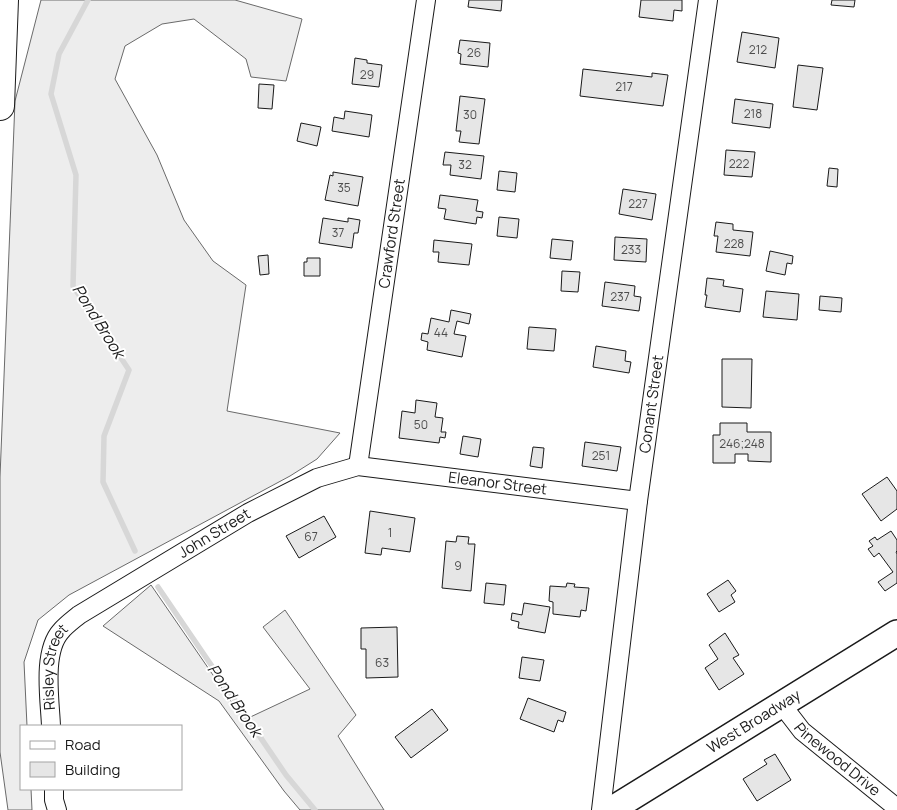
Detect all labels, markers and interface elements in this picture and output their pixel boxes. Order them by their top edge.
house number: 212 [749,41,767,58]
house number: 26 [467,44,481,61]
house number: 29 [360,66,374,83]
house number: 217 [615,78,633,95]
house number: 218 [744,105,762,122]
house number: 30 [463,106,477,123]
house number: 222 [729,155,749,172]
house number: 32 [458,156,472,173]
street label: Crawford Street [373,177,410,290]
house number: 35 [337,179,351,196]
house number: 227 [628,195,648,212]
house number: 37 [332,224,344,241]
house number: 228 [724,235,744,252]
house number: 233 [621,241,641,258]
water label: Pond Brook [68,280,132,364]
house number: 237 [610,288,630,305]
house number: 44 [434,324,448,341]
street label: Conant Street [634,354,668,455]
house number: 50 [414,416,428,433]
house number: 246;248 [719,435,765,452]
house number: 251 [592,447,610,464]
street label: Eleanor Street [447,466,548,500]
street label: John Street [174,503,254,563]
house number: 1 [388,524,392,541]
house number: 67 [304,528,318,545]
house number: 9 [454,557,462,574]
street label: Risley Street [37,619,72,711]
house number: 63 [375,654,389,671]
water label: Pond Brook [203,659,269,742]
street label: West Broadway [703,684,804,758]
street label: Pinewood Drive [789,718,885,801]
legend [20,725,182,790]
text: Road [65,734,101,755]
text: Building [65,759,120,780]

